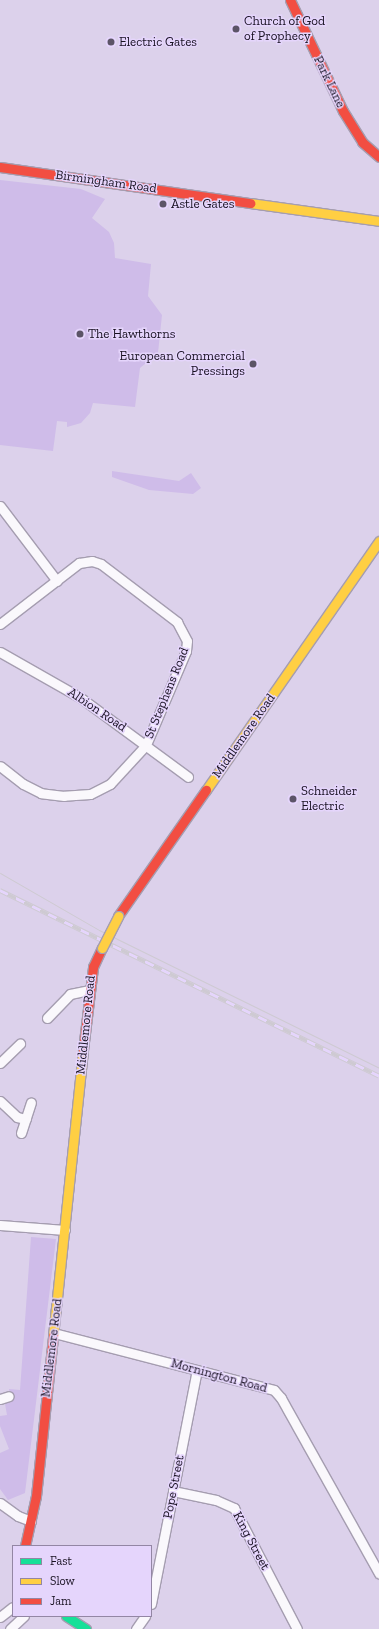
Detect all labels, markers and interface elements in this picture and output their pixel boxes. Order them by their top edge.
place label: Church of God of Prophecy [244,14,325,45]
marker: Church of God of Prophecy [231,24,241,34]
place label: Electric Gates [119,34,197,50]
marker: Electric Gates [106,37,116,47]
street label: Park Lane [310,54,348,110]
street label: Birmingham Road [54,167,158,197]
place label: Astle Gates [171,196,234,212]
marker: Astle Gates [158,199,168,209]
place label: The Hawthorns [88,326,175,342]
marker: The Hawthorns [75,329,85,339]
place label: European Commercial Pressings [120,349,245,380]
marker: European Commercial Pressings [248,359,258,369]
street label: St Stephens Road [142,645,192,741]
street label: Albion Road [65,685,129,735]
street label: Middlemore Road [209,691,279,781]
place label: Schneider Electric [301,784,357,815]
marker: Schneider Electric [288,794,298,804]
street label: Middlemore Road [73,975,99,1075]
street label: Middlemore Road [38,1298,66,1398]
street label: Mornington Road [169,1356,269,1396]
street label: Pope Street [160,1454,188,1520]
street label: King Street [229,1509,273,1573]
legend [12,1545,152,1617]
text: Fast [50,1554,72,1568]
text: Slow [50,1574,75,1588]
text: Jam [50,1594,71,1608]

